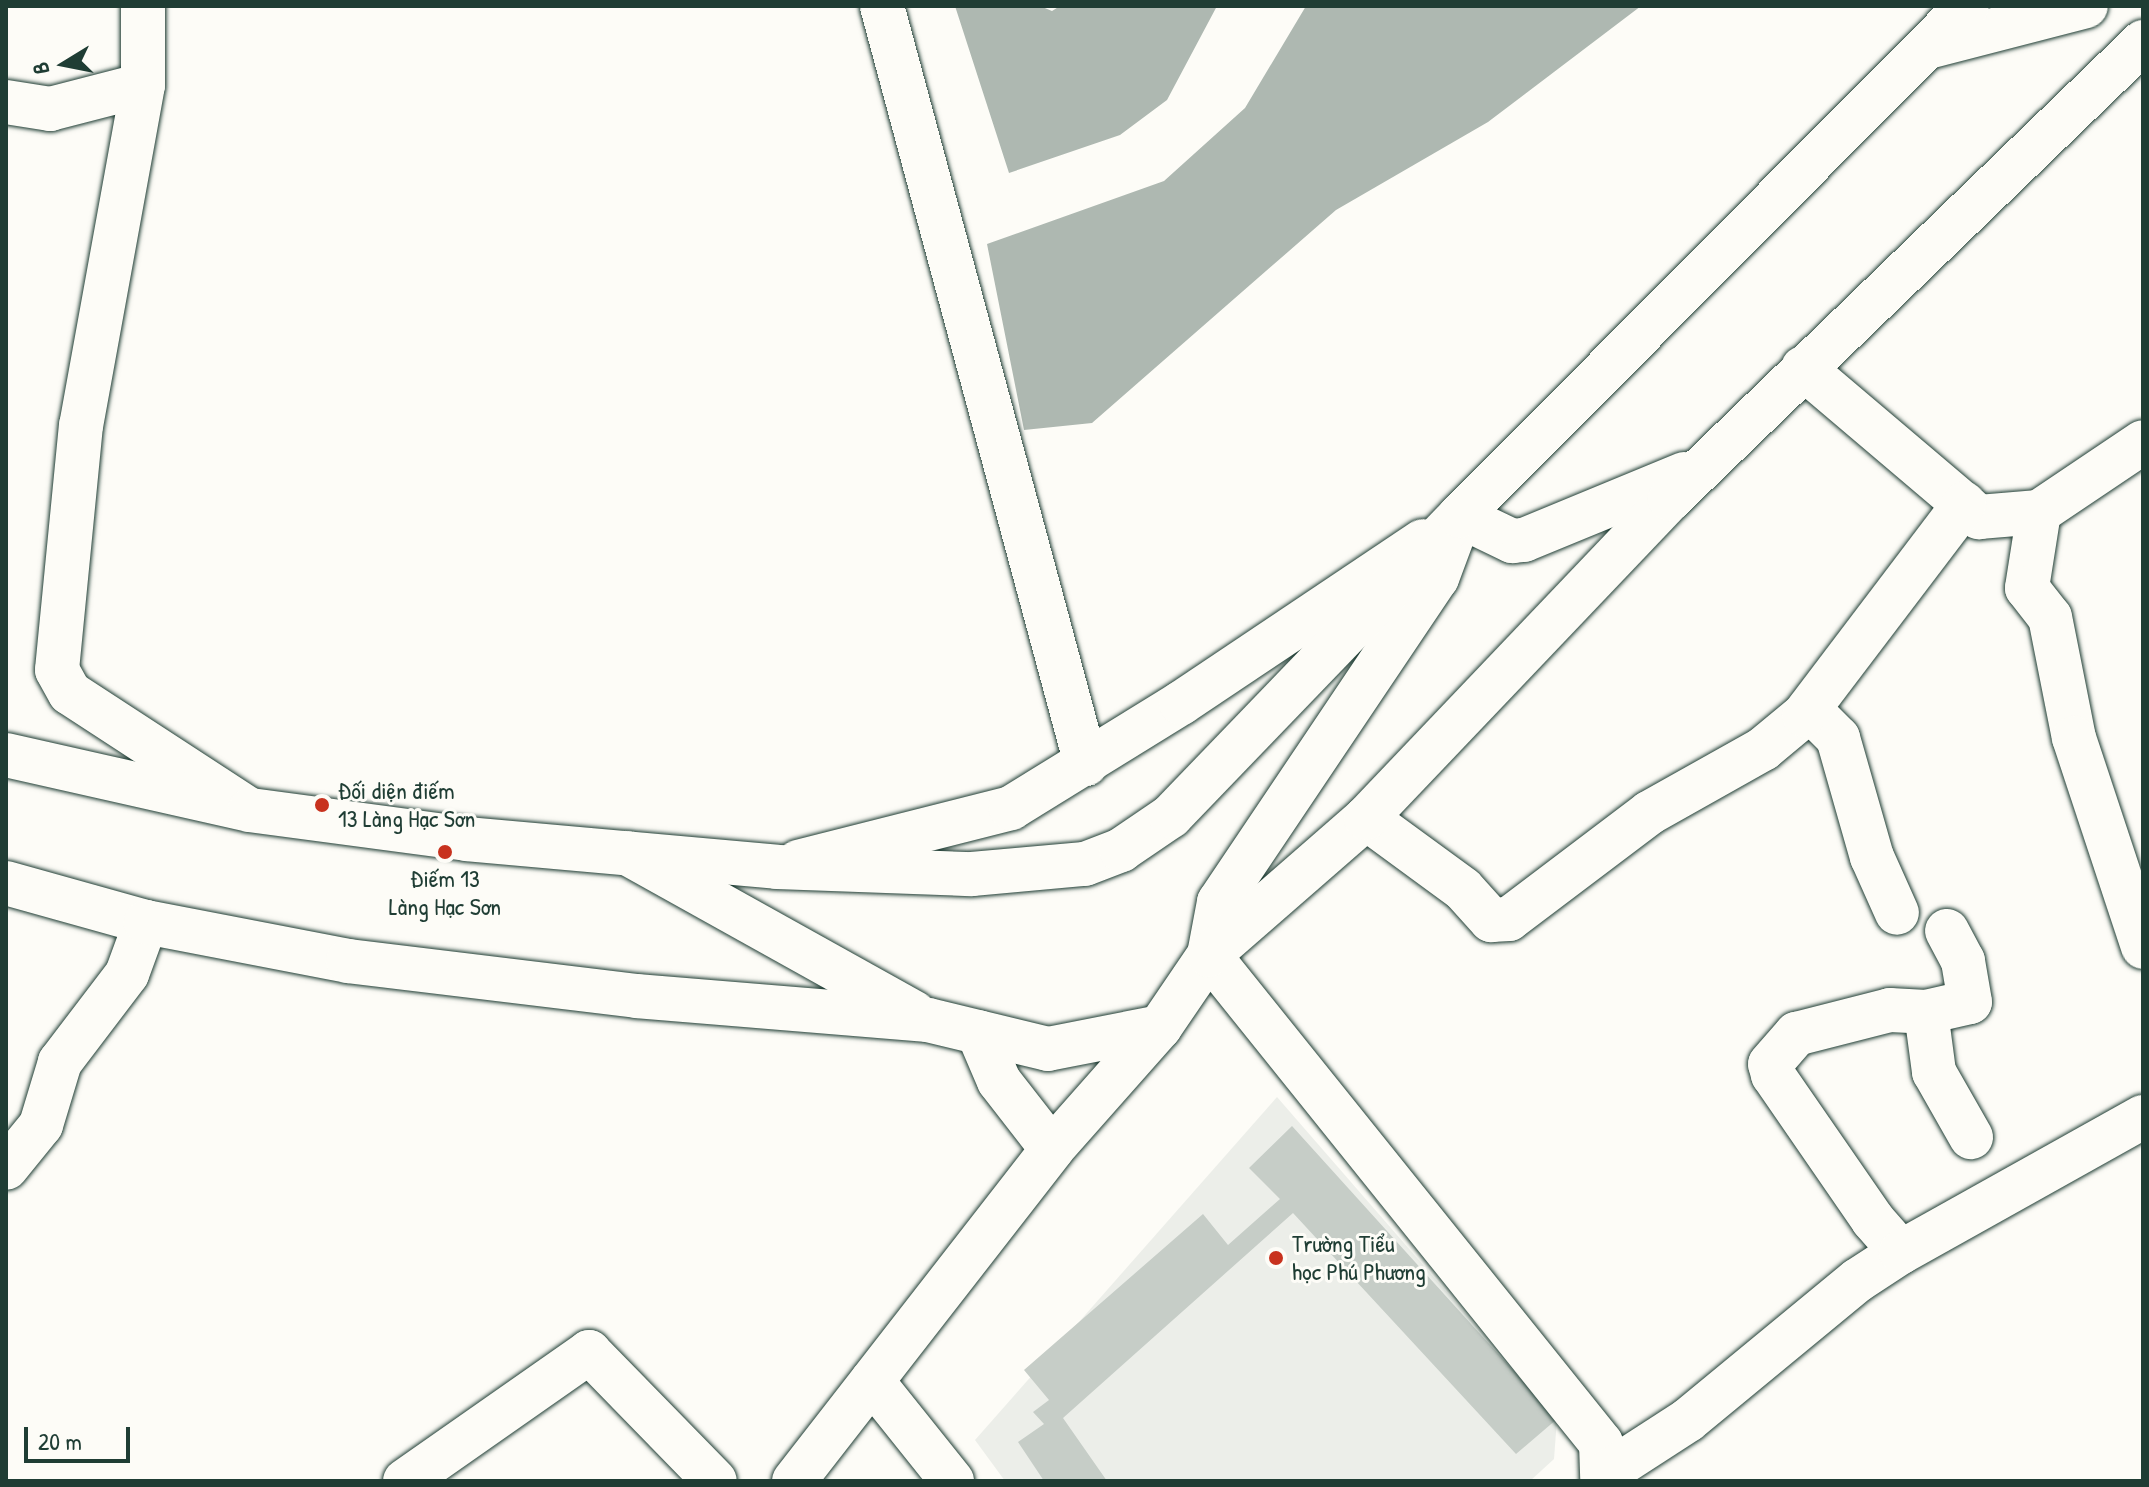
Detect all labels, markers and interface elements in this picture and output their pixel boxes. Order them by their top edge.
north arrow [24,24,104,104]
text: B [25,60,56,76]
place label: Đối diện điếm 13 Làng Hạc Sơn [338,777,475,833]
marker: Đối diện điếm 13 Làng Hạc Sơn [313,796,331,814]
marker: Điếm 13 Làng Hạc Sơn [436,843,454,861]
place label: Điếm 13 Làng Hạc Sơn [389,865,501,921]
place label: Trường Tiểu học Phú Phương [1292,1230,1426,1286]
marker: Trường Tiểu học Phú Phương [1267,1249,1285,1267]
scale bar [28,1411,134,1461]
text: 20 m [38,1425,82,1457]

